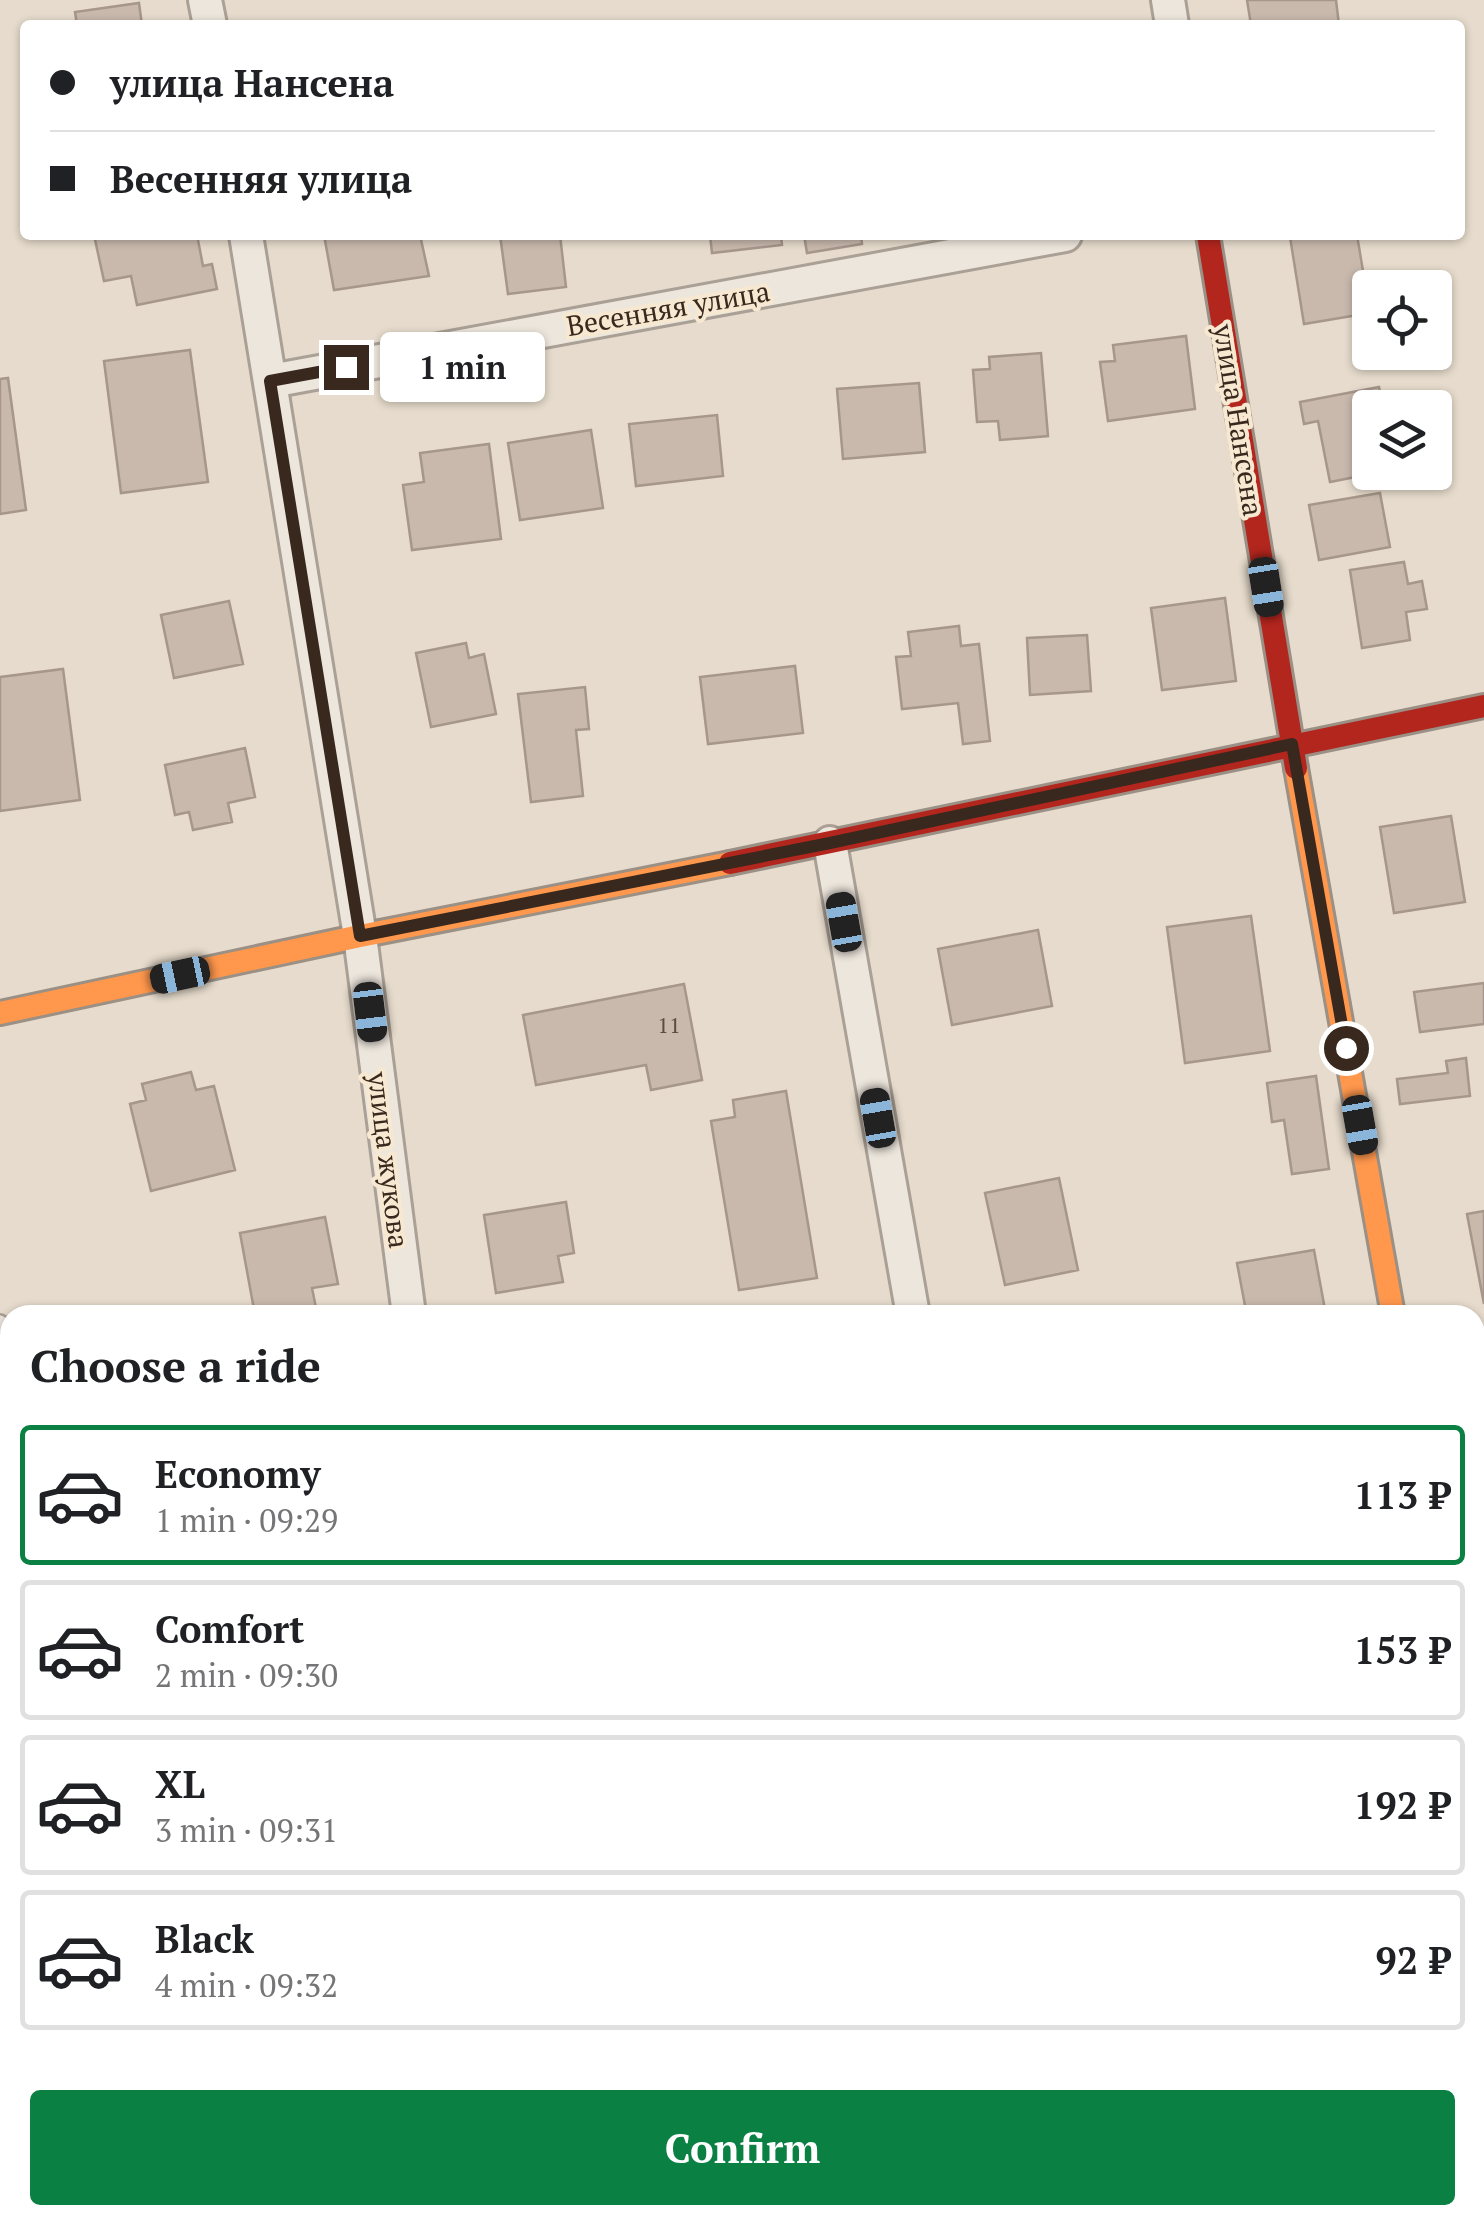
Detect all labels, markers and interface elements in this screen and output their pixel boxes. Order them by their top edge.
text: улица Нансена [110,58,394,108]
text: Весенняя улица [110,154,412,204]
map controls [1352,270,1452,490]
button: locate [1352,270,1452,370]
street label: Весенняя улица [563,272,773,344]
street label: улица Нансена [1205,321,1272,518]
callout: 1 min [381,332,546,402]
route end [324,345,369,390]
text: 1 min [419,346,506,388]
button: layers [1352,390,1452,490]
car [1246,555,1286,619]
car [824,890,864,954]
car [148,954,212,996]
car [351,980,389,1044]
house number: 11 [657,1010,681,1039]
route start [1324,1026,1369,1071]
street label: улица жукова [360,1069,418,1250]
car [858,1086,898,1150]
car [1340,1093,1380,1157]
text: Choose a ride [30,1335,321,1395]
text: Economy [155,1449,321,1499]
icon: car [35,1450,125,1540]
text: 113 ₽ [1354,1470,1450,1520]
text: 1 min · 09:29 [155,1499,338,1541]
text: Comfort [155,1604,304,1654]
icon: car [35,1605,125,1695]
text: 153 ₽ [1354,1625,1450,1675]
text: 2 min · 09:30 [155,1654,338,1696]
text: XL [155,1759,205,1809]
icon: car [35,1760,125,1850]
text: 192 ₽ [1354,1780,1450,1830]
text: 3 min · 09:31 [155,1809,338,1851]
text: Black [155,1914,254,1964]
icon: car [35,1915,125,2005]
text: 92 ₽ [1375,1935,1450,1985]
text: 4 min · 09:32 [155,1964,338,2006]
button: Confirm [30,2090,1455,2205]

